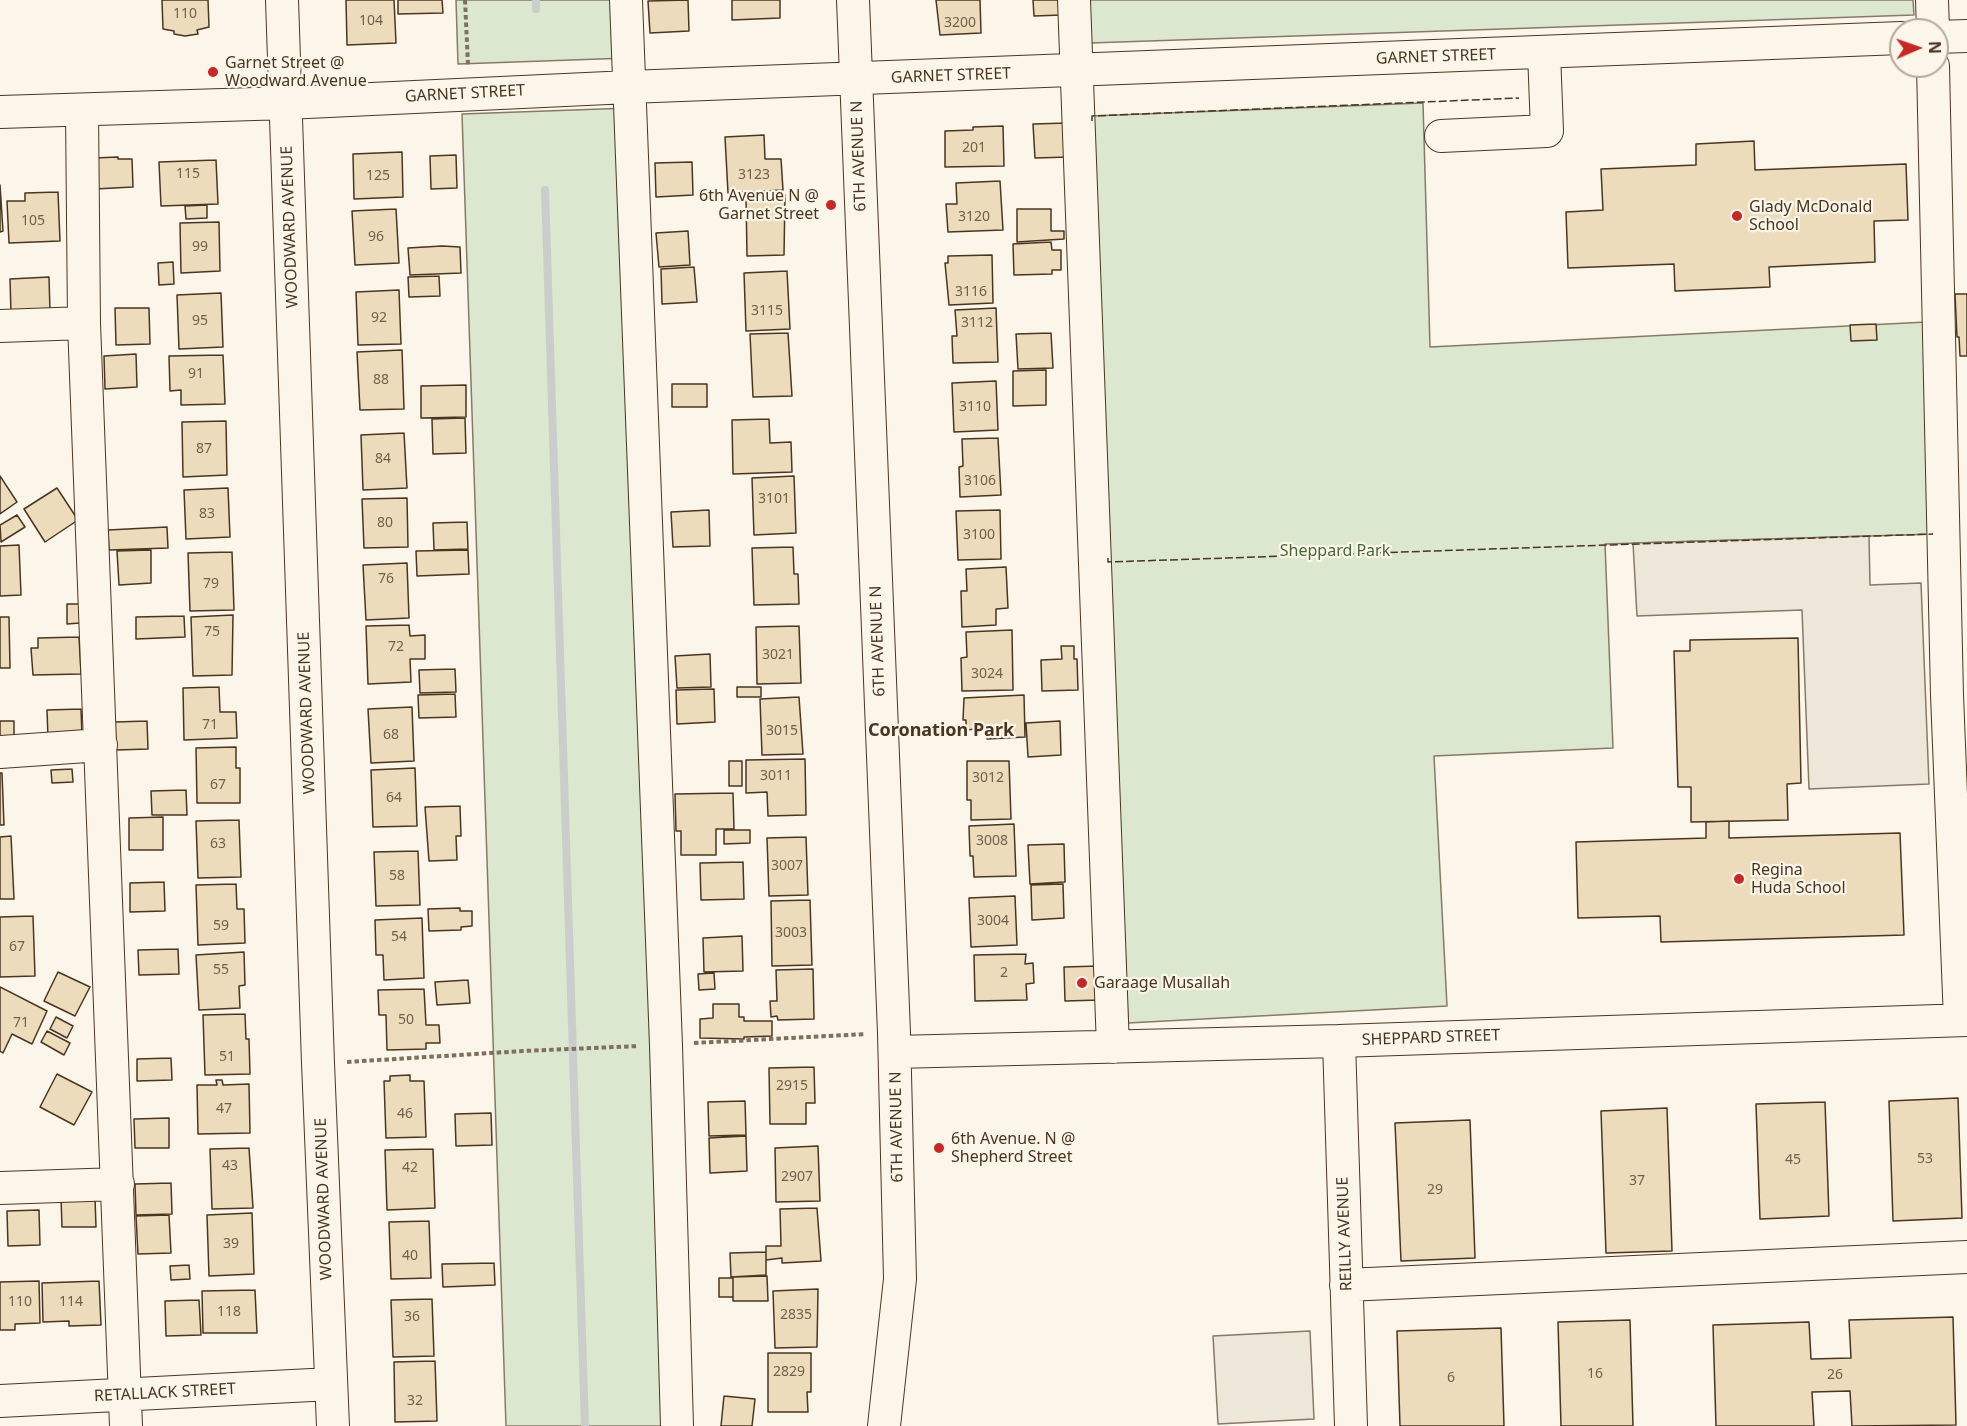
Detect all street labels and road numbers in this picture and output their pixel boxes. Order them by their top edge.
street label: GARNET STREET [1376,45,1496,69]
street label: GARNET STREET [891,64,1011,88]
street label: GARNET STREET [404,81,526,107]
street label: 6TH AVENUE N [847,100,871,212]
street label: WOODWARD AVENUE [278,146,302,308]
street label: 6TH AVENUE N [866,585,890,697]
street label: WOODWARD AVENUE [295,632,319,794]
street label: SHEPPARD STREET [1361,1026,1501,1050]
street label: 6TH AVENUE N [886,1071,908,1183]
street label: WOODWARD AVENUE [312,1118,336,1280]
street label: REILLY AVENUE [1333,1176,1357,1292]
street label: RETALLACK STREET [94,1380,236,1406]

